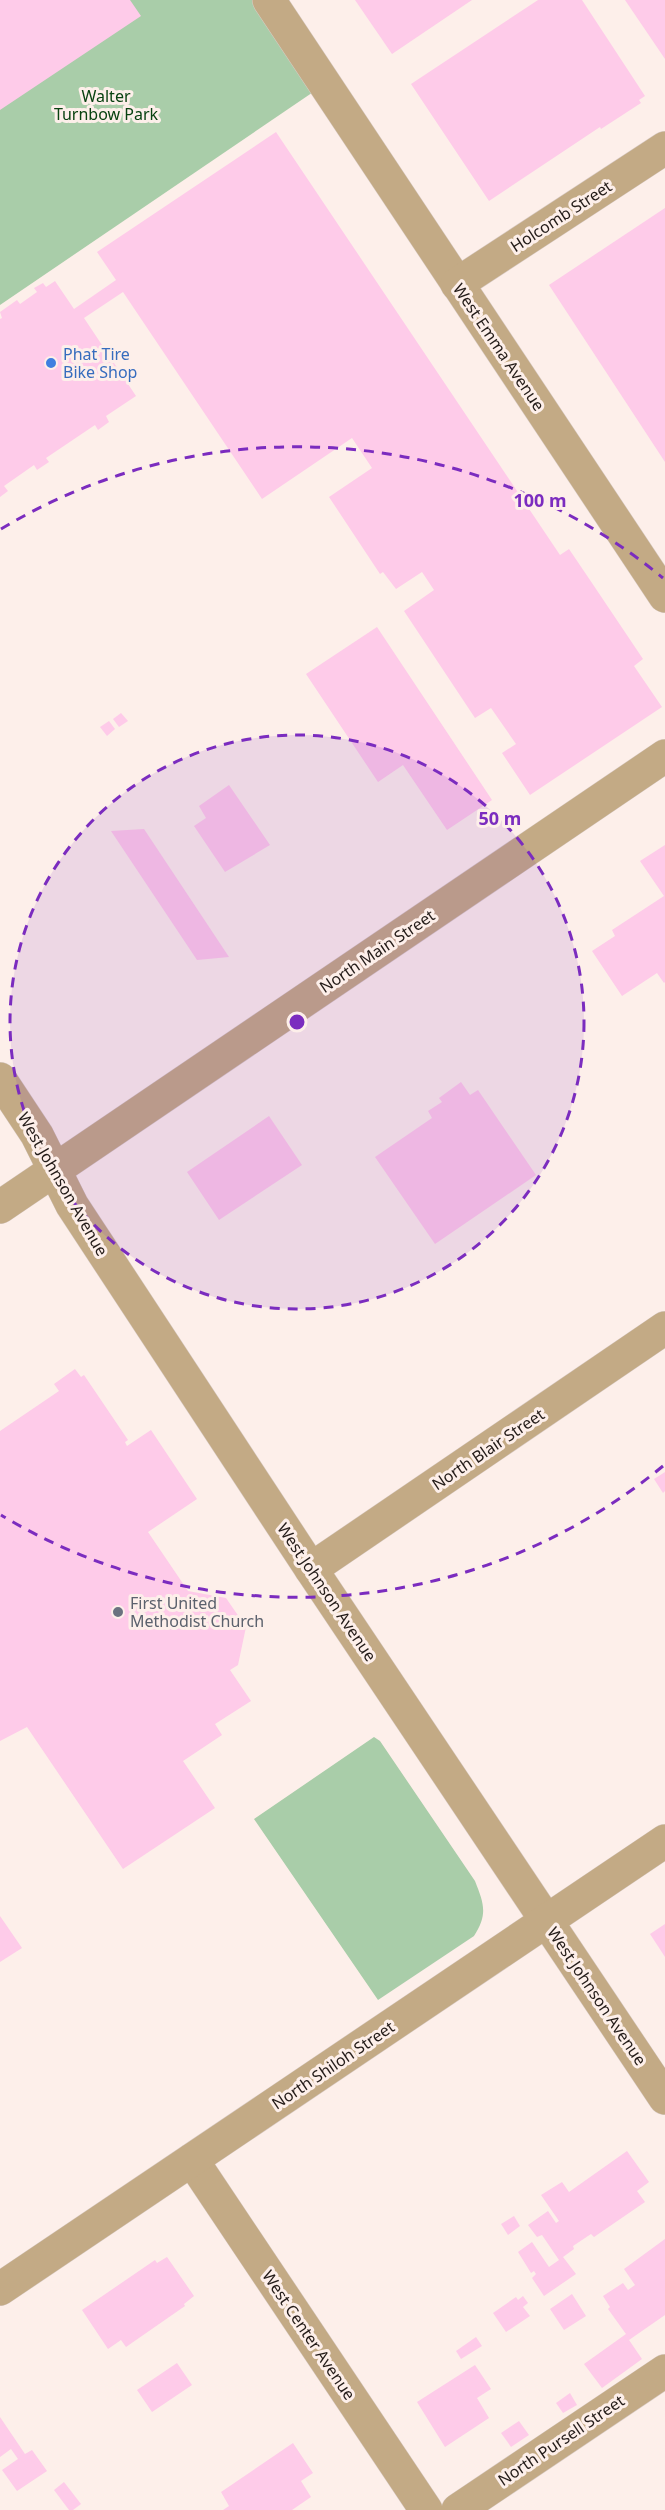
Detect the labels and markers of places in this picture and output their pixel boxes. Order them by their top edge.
place label: Phat Tire Bike Shop [63,343,137,383]
marker: Phat Tire Bike Shop [44,356,58,370]
centre of rings [287,1012,307,1032]
place label: First United Methodist Church [130,1592,264,1632]
marker: First United Methodist Church [111,1605,125,1619]

